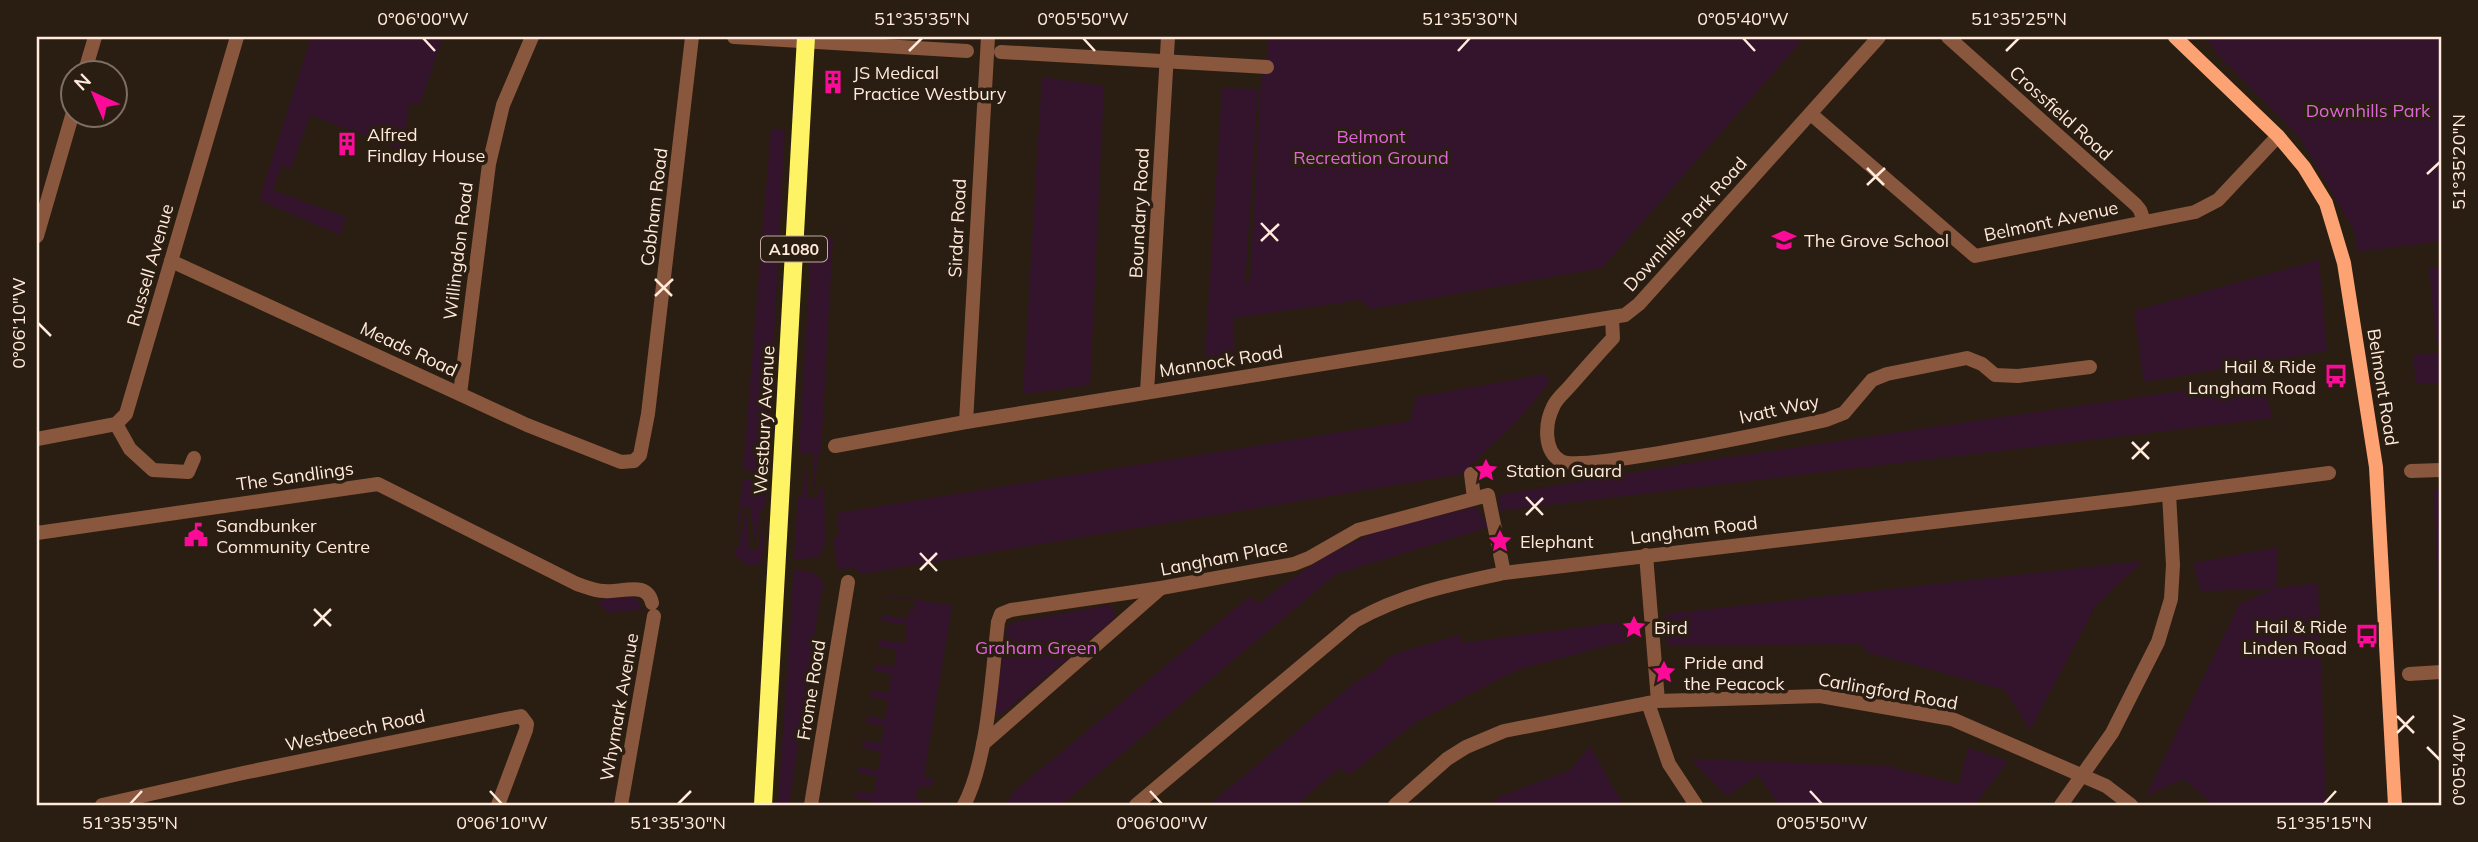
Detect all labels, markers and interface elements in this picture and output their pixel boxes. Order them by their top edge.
text: 0°06'00"W [377,7,469,30]
text: 51°35'35"N [874,7,970,30]
text: 0°05'50"W [1037,7,1129,30]
text: 51°35'30"N [1422,7,1518,30]
text: 0°05'40"W [1697,7,1789,30]
text: 51°35'25"N [1971,7,2067,30]
north arrow [60,60,130,130]
place label: JS Medical Practice Westbury [853,61,1007,105]
street label: Crossfield Road [2005,61,2117,165]
text: N [69,68,96,95]
building icon: JS Medical Practice Westbury [819,68,847,96]
park label: Downhills Park [2306,99,2431,122]
text: 51°35'20"N [2447,114,2470,210]
place label: Alfred Findlay House [367,123,485,167]
park label: Belmont Recreation Ground [1293,125,1449,169]
building icon: Alfred Findlay House [333,130,361,158]
street label: Cobham Road [635,147,673,267]
street label: Boundary Road [1124,147,1154,279]
street label: Downhills Park Road [1618,152,1752,296]
street label: Sirdar Road [943,178,971,278]
street label: Willingdon Road [438,181,478,321]
street label: Belmont Avenue [1982,196,2120,246]
street label: Russell Avenue [122,201,178,329]
school or university icon: The Grove School [1770,226,1798,254]
place label: The Grove School [1804,229,1949,252]
road number: A1080 [761,236,827,262]
text: 0°06'10"W [7,277,30,369]
street label: Meads Road [357,316,461,382]
street label: Belmont Road [2362,327,2404,447]
street label: Mannock Road [1158,340,1284,382]
street label: Westbury Avenue [749,345,779,495]
place label: Hail & Ride Langham Road [2188,355,2316,399]
bus stop icon: Hail & Ride Langham Road [2322,362,2350,390]
street label: Ivatt Way [1737,389,1822,429]
street label: The Sandlings [235,456,355,496]
place icon: Station Guard [1472,456,1500,484]
place label: Station Guard [1506,459,1622,482]
street label: Langham Road [1629,511,1759,549]
place label: Sandbunker Community Centre [216,514,370,558]
public building icon: Sandbunker Community Centre [182,521,210,549]
place icon: Elephant [1486,527,1514,555]
place label: Elephant [1520,530,1594,553]
street label: Langham Place [1158,533,1290,581]
place icon: Bird [1620,613,1648,641]
place label: Hail & Ride Linden Road [2242,615,2347,659]
place label: Bird [1654,616,1688,639]
bus stop icon: Hail & Ride Linden Road [2353,622,2381,650]
street label: Whymark Avenue [595,631,643,783]
park label: Graham Green [975,636,1097,659]
street label: Frome Road [792,638,830,742]
place label: Pride and the Peacock [1684,651,1785,695]
place icon: Pride and the Peacock [1650,658,1678,686]
street label: Carlingford Road [1816,667,1960,715]
street label: Westbeech Road [283,704,427,756]
text: 0°05'40"W [2447,714,2470,806]
text: 51°35'35"N [82,811,178,834]
text: 0°06'10"W [456,811,548,834]
text: 51°35'30"N [630,811,726,834]
text: 0°06'00"W [1116,811,1208,834]
text: 0°05'50"W [1776,811,1868,834]
text: 51°35'15"N [2276,811,2372,834]

